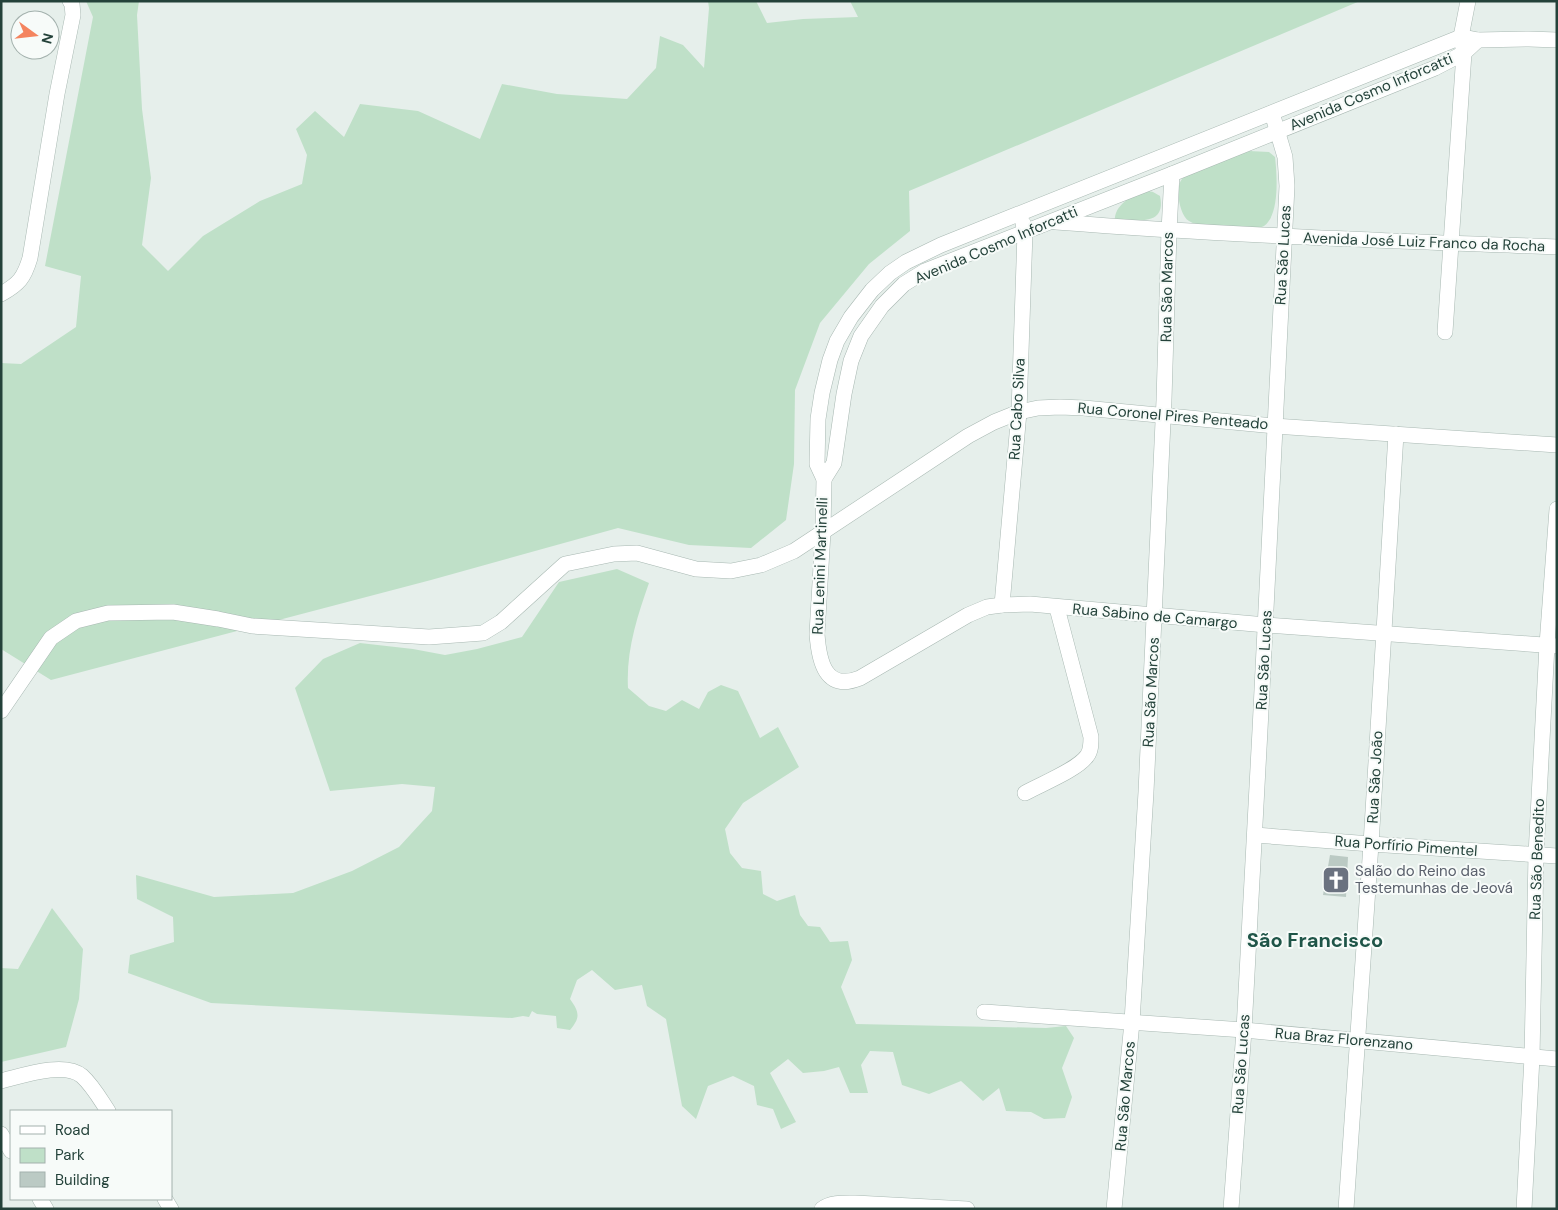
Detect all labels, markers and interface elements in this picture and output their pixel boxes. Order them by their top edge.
north arrow [10,10,60,60]
text: N [38,31,58,46]
street label: Avenida Cosmo Inforcatti [1286,49,1456,135]
street label: Avenida Cosmo Inforcatti [911,202,1081,288]
street label: Rua São Lucas [1270,204,1296,306]
street label: Avenida José Luiz Franco da Rocha [1302,228,1546,256]
street label: Rua São Marcos [1156,232,1178,342]
street label: Rua Cabo Silva [1004,357,1030,461]
street label: Rua Coronel Pires Penteado [1077,398,1269,434]
street label: Rua Lenini Martinelli [808,497,832,635]
street label: Rua Sabino de Camargo [1072,599,1239,633]
street label: Rua São Lucas [1251,609,1277,711]
street label: Rua São Marcos [1138,636,1164,748]
street label: Rua São João [1363,730,1387,824]
street label: Rua São Benedito [1525,798,1549,920]
street label: Rua Porfírio Pimentel [1334,831,1478,861]
place label: Salão do Reino das Testemunhas de Jeová [1355,861,1513,898]
church icon: Salão do Reino das Testemunhas de Jeová [1321,865,1351,895]
district label: São Francisco [1247,927,1383,953]
street label: Rua São Lucas [1228,1013,1254,1115]
street label: Rua Braz Florenzano [1274,1023,1414,1055]
street label: Rua São Marcos [1110,1040,1140,1152]
legend [10,1110,172,1200]
text: Road [55,1120,90,1140]
text: Park [55,1145,85,1165]
text: Building [55,1170,110,1190]

